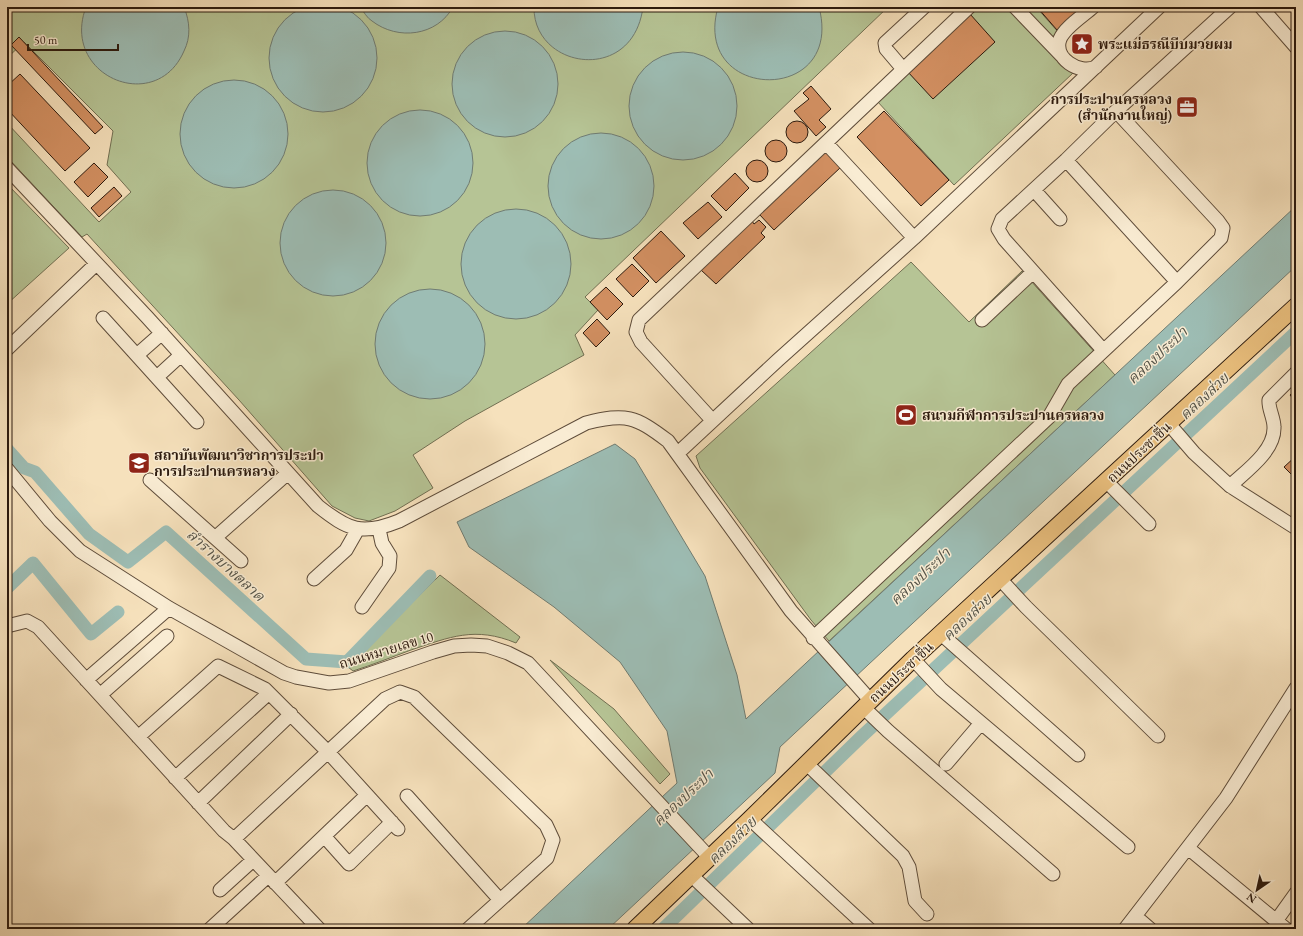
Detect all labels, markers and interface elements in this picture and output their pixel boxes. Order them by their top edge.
scale bar [28,26,118,52]
place icon: พระแม่ธรณีบีบมวยผม [1069,31,1095,57]
text: 50 m [34,32,58,48]
place label: พระแม่ธรณีบีบมวยผม [1098,35,1233,53]
place label: การประปานครหลวง (สำนักงานใหญ่) [1050,90,1172,124]
office icon: การประปานครหลวง (สำนักงานใหญ่) [1174,94,1200,120]
water label: คลองประปา [1123,322,1192,388]
water label: คลองส่วย [1175,368,1233,424]
sports icon: สนามกีฬาการประปานครหลวง [893,402,919,428]
place label: สนามกีฬาการประปานครหลวง [922,406,1104,424]
street label: ถนนประชาชื่น [1102,417,1175,487]
place label: สถาบันพัฒนาวิชาการประปา การประปานครหลวง [154,446,324,480]
school or university icon: สถาบันพัฒนาวิชาการประปา การประปานครหลวง [126,450,152,476]
water label: ลำรางบางตลาด [183,525,269,605]
water label: คลองประปา [886,543,955,609]
water label: คลองส่วย [938,589,996,645]
street label: ถนนหมายเลข 10 [337,627,436,673]
street label: ถนนประชาชื่น [864,637,937,707]
water label: คลองประปา [649,764,718,830]
water label: คลองส่วย [704,811,761,868]
north arrow [1237,870,1277,910]
text: N [1244,890,1259,907]

